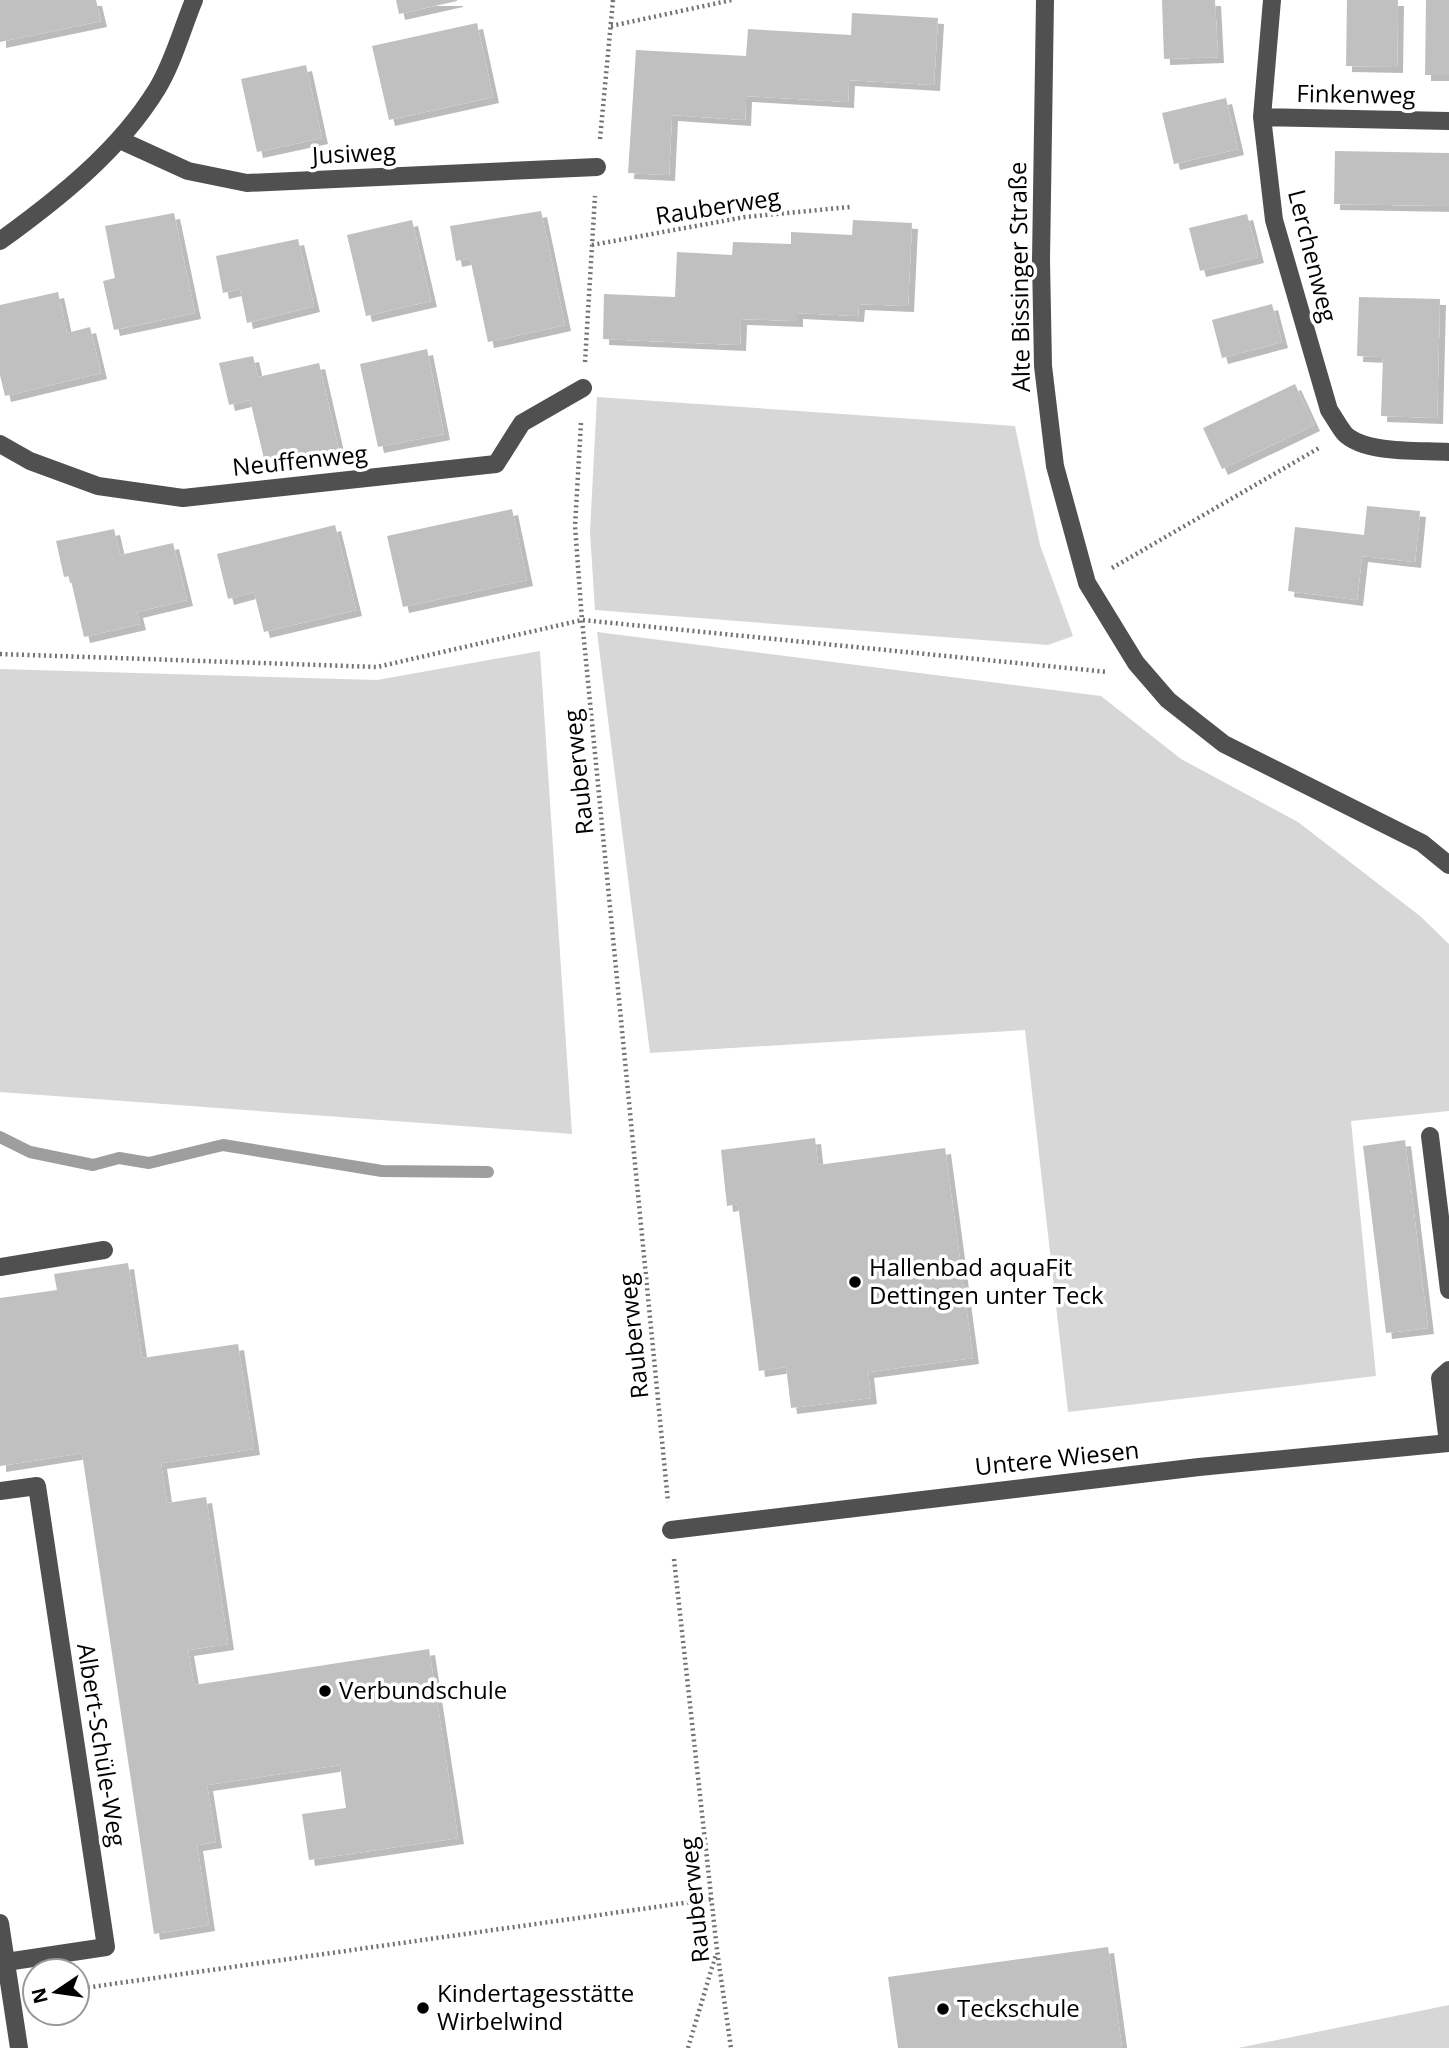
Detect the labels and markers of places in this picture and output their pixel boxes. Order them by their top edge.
place label: Hallenbad aquaFit Dettingen unter Teck [869,1250,1104,1311]
marker: Hallenbad aquaFit Dettingen unter Teck [847,1274,863,1290]
place label: Verbundschule [339,1673,507,1706]
marker: Verbundschule [317,1683,333,1699]
place label: Kindertagesstätte Wirbelwind [437,1976,634,2037]
place label: Teckschule [957,1991,1080,2024]
marker: Kindertagesstätte Wirbelwind [415,2000,431,2016]
marker: Teckschule [935,2001,951,2017]

